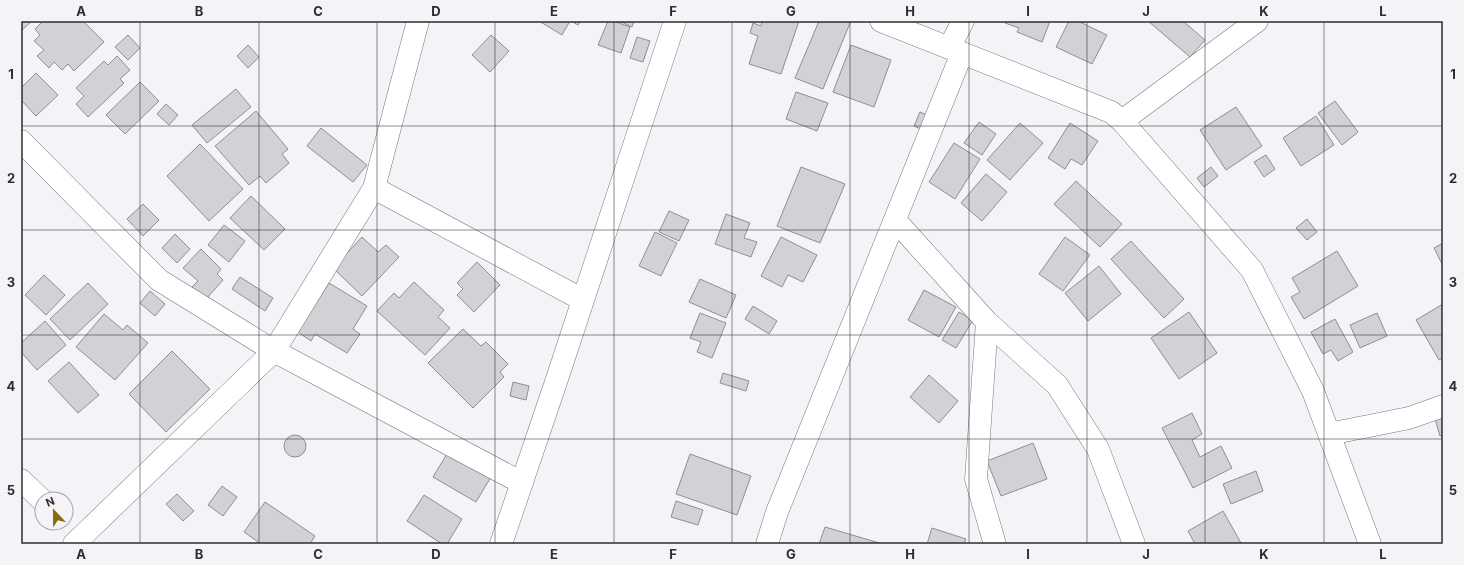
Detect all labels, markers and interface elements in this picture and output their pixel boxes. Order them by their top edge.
text: A [76,3,86,19]
text: B [195,3,204,19]
text: C [313,3,323,19]
text: D [431,3,441,19]
text: E [550,3,558,19]
text: F [669,3,677,19]
text: G [786,3,796,19]
text: H [905,3,915,19]
text: I [1026,3,1030,19]
text: J [1142,3,1150,19]
text: K [1259,3,1269,19]
text: L [1379,3,1387,19]
text: 1 [8,66,14,82]
text: 1 [1450,66,1456,82]
text: 2 [7,170,15,186]
text: 2 [1449,170,1457,186]
text: 3 [7,274,15,290]
text: 3 [1449,274,1457,290]
text: 4 [7,378,16,394]
text: 4 [1449,378,1458,394]
text: 5 [7,482,15,498]
text: 5 [1449,482,1457,498]
north arrow [34,491,74,531]
text: N [44,494,57,510]
text: A [76,546,86,562]
text: B [195,546,204,562]
text: C [313,546,323,562]
text: D [431,546,441,562]
text: E [550,546,558,562]
text: F [669,546,677,562]
text: G [786,546,796,562]
text: H [905,546,915,562]
text: I [1026,546,1030,562]
text: J [1142,546,1150,562]
text: K [1259,546,1269,562]
text: L [1379,546,1387,562]

